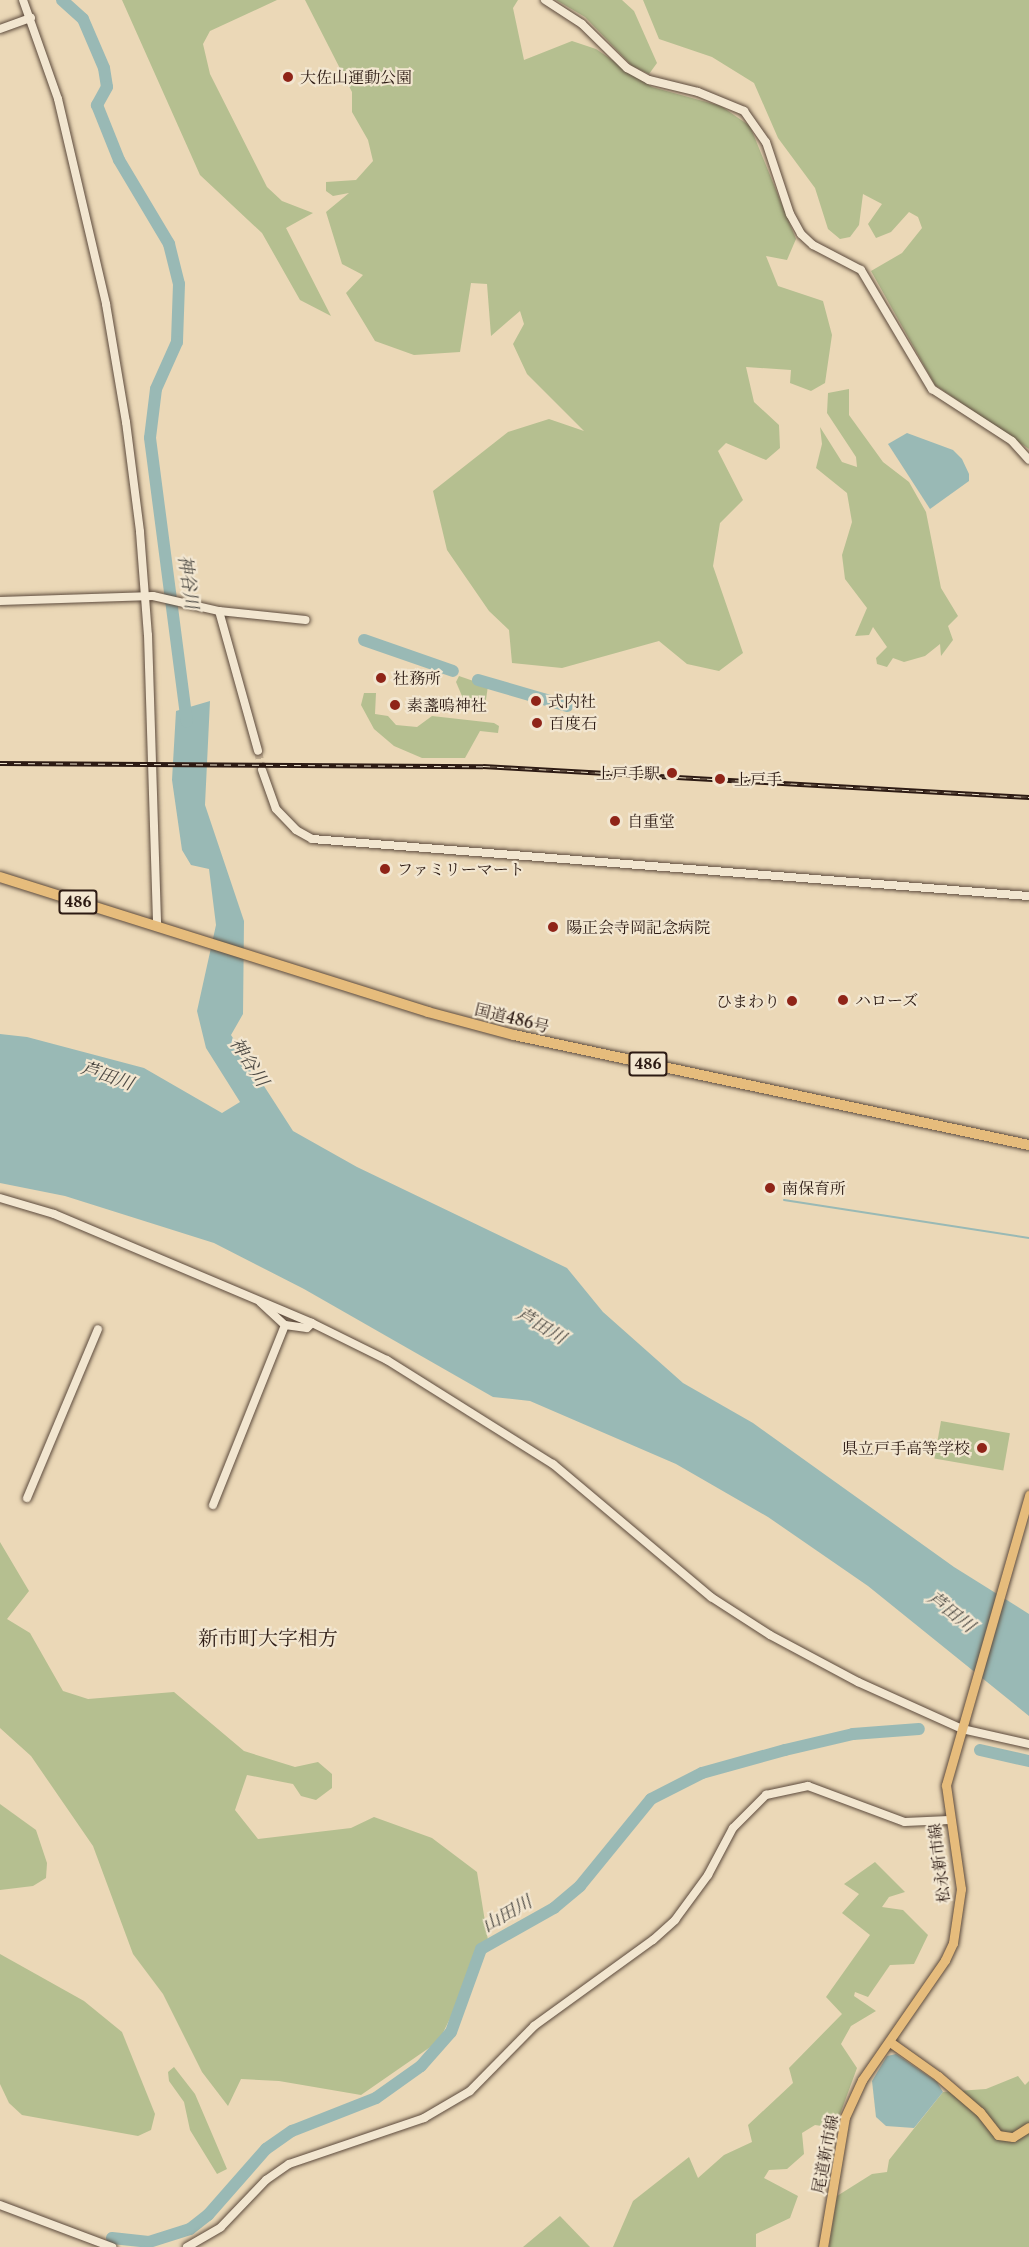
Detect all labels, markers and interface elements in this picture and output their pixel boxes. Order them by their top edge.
place label: 大佐山運動公園 [300,67,412,87]
marker: 大佐山運動公園 [281,70,295,84]
water label: 神谷川 [174,554,202,610]
place label: 社務所 [393,668,441,688]
marker: 社務所 [374,671,388,685]
place label: 式内社 [548,691,596,711]
marker: 式内社 [529,694,543,708]
place label: 素盞嗚神社 [407,695,487,715]
marker: 素盞嗚神社 [388,698,402,712]
place label: 百度石 [549,713,597,733]
marker: 百度石 [530,716,544,730]
place label: 上戸手駅 [596,763,660,783]
marker: 上戸手駅 [665,766,679,780]
place label: 上戸手 [734,769,782,789]
marker: 上戸手 [711,770,729,788]
place label: 自重堂 [627,811,675,831]
marker: 自重堂 [608,814,622,828]
place label: ファミリーマート [397,859,525,879]
marker: ファミリーマート [378,862,392,876]
road number: 486 [57,890,99,914]
place label: 陽正会寺岡記念病院 [566,917,710,937]
marker: 陽正会寺岡記念病院 [544,918,562,936]
place label: ハローズ [855,990,919,1010]
place label: ひまわり [716,991,780,1011]
marker: ハローズ [836,993,850,1007]
marker: ひまわり [785,994,799,1008]
street label: 国道486号 [473,999,551,1037]
water label: 神谷川 [225,1033,273,1091]
road number: 486 [627,1052,669,1076]
water label: 芦田川 [78,1057,136,1095]
place label: 南保育所 [782,1178,846,1198]
marker: 南保育所 [763,1181,777,1195]
water label: 芦田川 [512,1303,570,1349]
place label: 県立戸手高等学校 [842,1438,970,1458]
marker: 県立戸手高等学校 [975,1441,989,1455]
water label: 芦田川 [923,1587,979,1637]
district label: 新市町大字相方 [198,1626,338,1650]
street label: 松永新市線 [925,1822,953,1904]
water label: 山田川 [478,1891,536,1937]
street label: 尾道新市線 [808,2113,842,2195]

